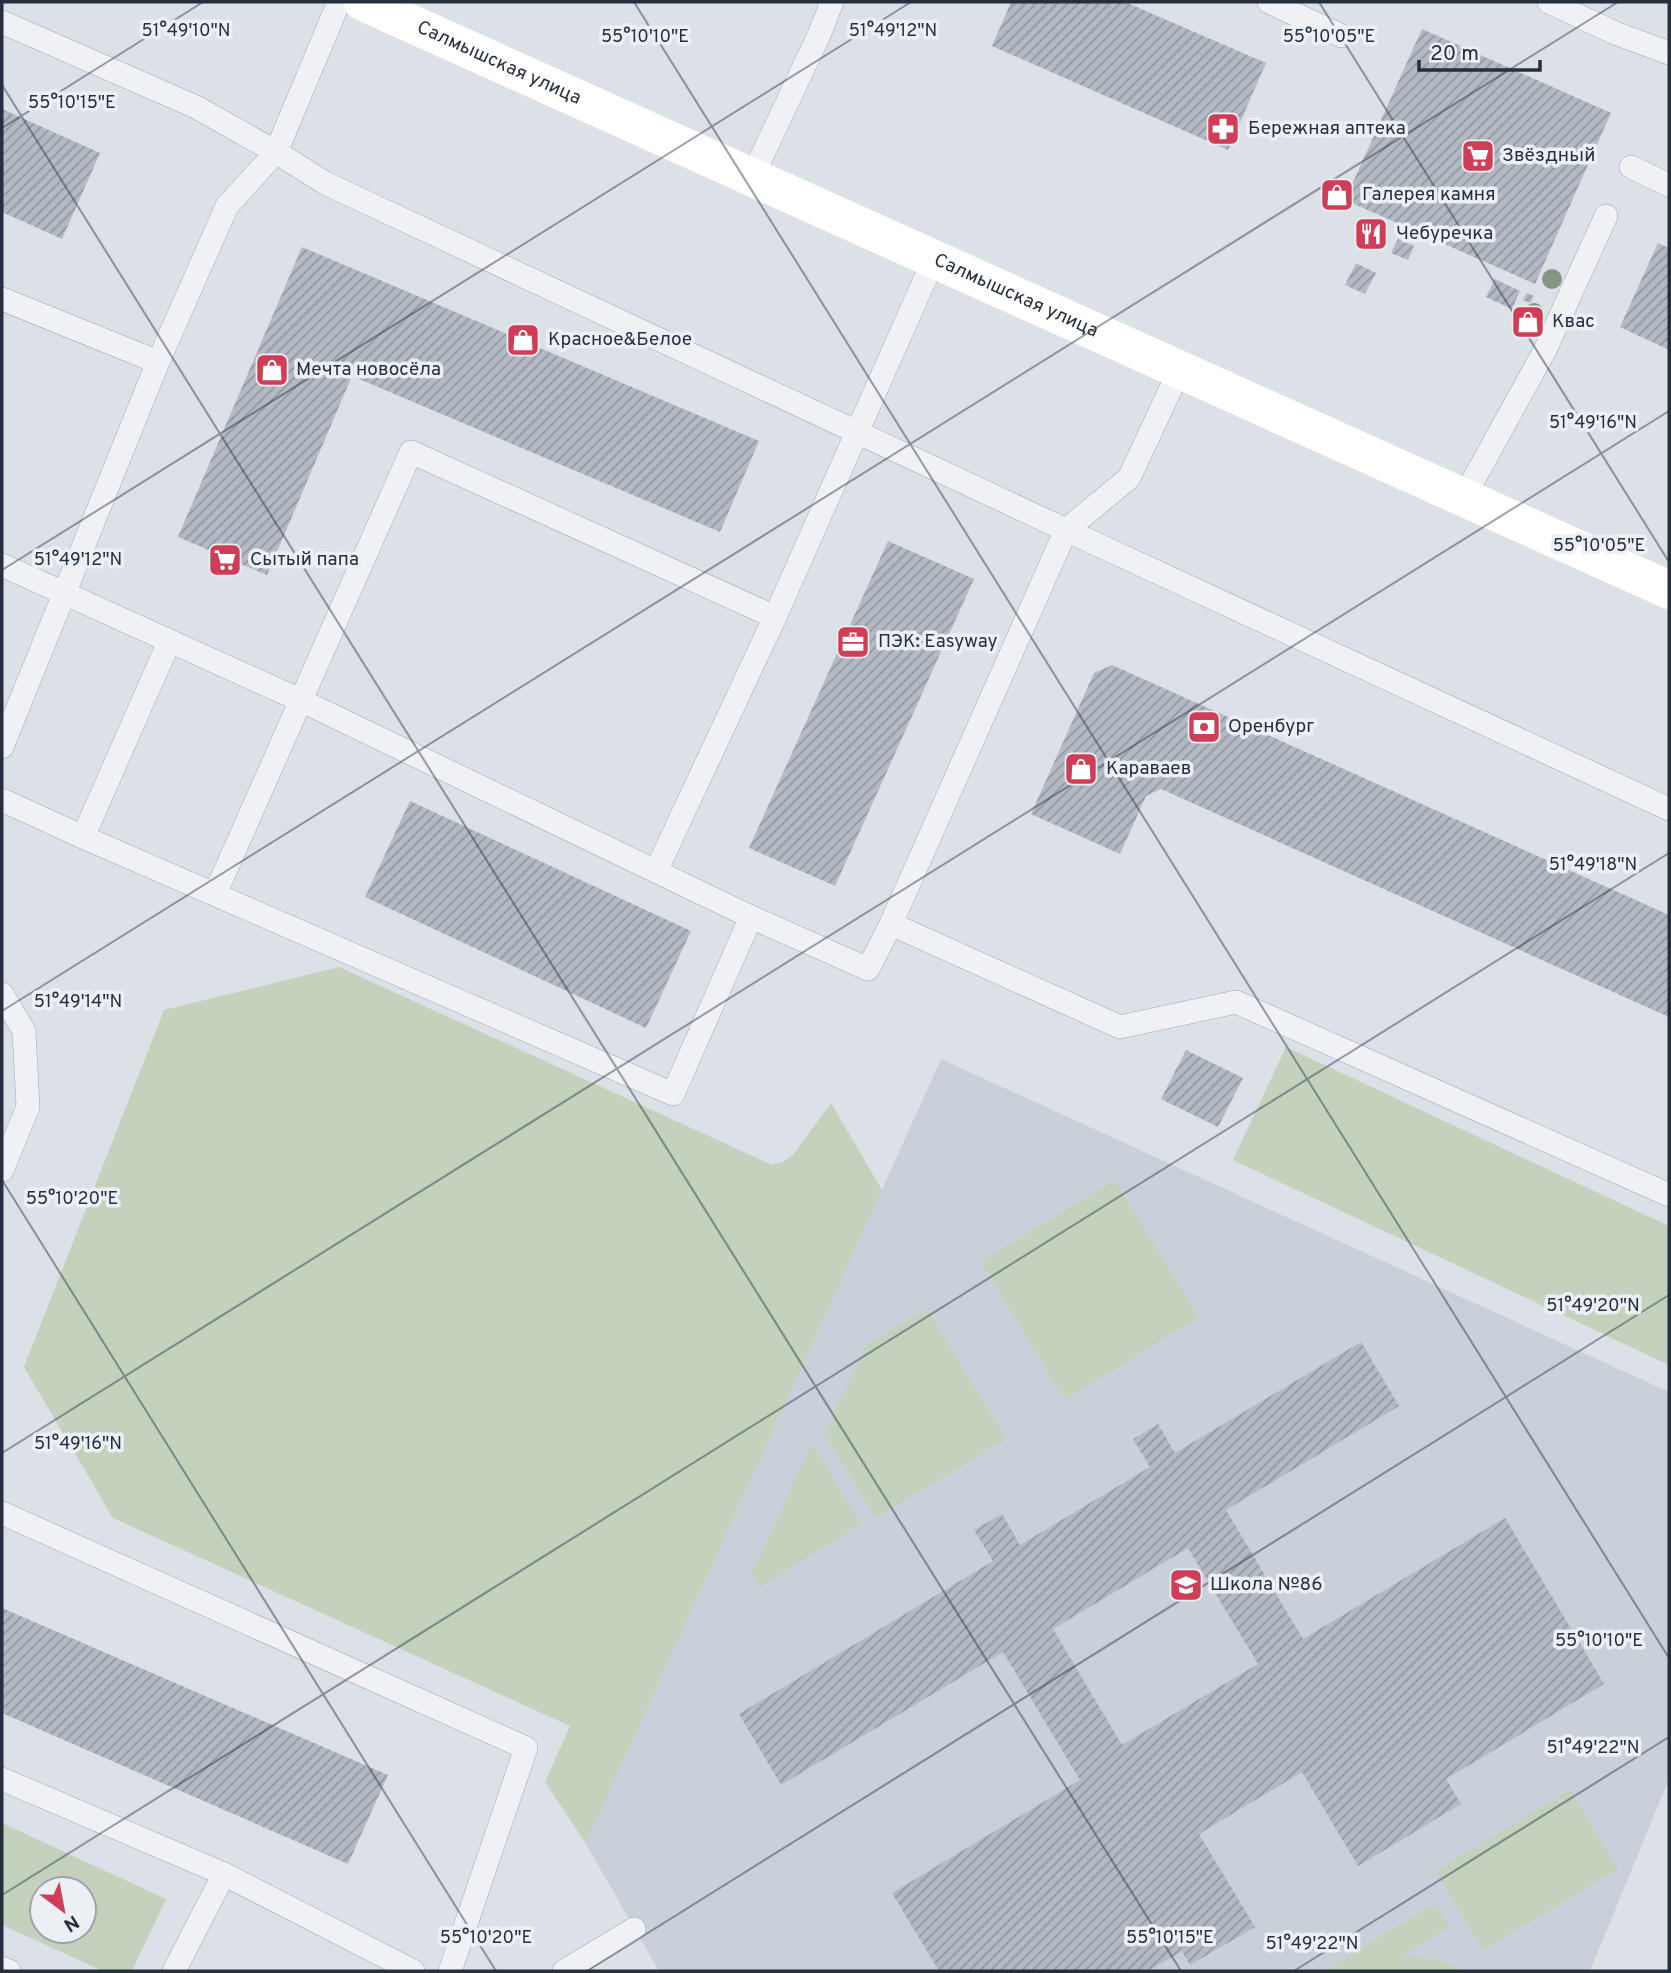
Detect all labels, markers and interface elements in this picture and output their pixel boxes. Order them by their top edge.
street label: Салмышская улица [413,16,585,111]
text: 51°49'10"N [141,20,231,43]
text: 51°49'12"N [849,20,937,43]
text: 55°10'10"E [601,26,689,49]
text: 55°10'05"E [1283,26,1375,49]
scale bar [1419,28,1540,72]
text: 20 m [1430,41,1479,68]
text: 55°10'15"E [28,92,116,115]
pharmacy icon: Бережная аптека [1204,110,1242,148]
place label: Бережная аптека [1248,117,1406,141]
supermarket icon: Звёздный [1459,137,1497,175]
place label: Звёздный [1502,144,1595,168]
shop icon: Галерея камня [1318,176,1356,214]
place label: Галерея камня [1362,183,1496,207]
restaurant icon: Чебуречка [1352,215,1390,253]
place label: Чебуречка [1396,222,1493,246]
street label: Салмышская улица [930,248,1102,343]
shop icon: Квас [1509,303,1547,341]
place label: Квас [1552,310,1595,334]
shop icon: Красное&Белое [504,321,542,359]
place label: Красное&Белое [548,328,692,352]
shop icon: Мечта новосёла [253,351,291,389]
place label: Мечта новосёла [296,358,441,382]
text: 51°49'16"N [1549,412,1637,435]
text: 55°10'05"E [1553,535,1645,558]
supermarket icon: Сытый папа [206,541,244,579]
place label: Сытый папа [250,548,359,572]
text: 51°49'12"N [34,549,122,572]
office icon: ПЭК: Easyway [834,623,872,661]
place label: ПЭК: Easyway [878,630,998,654]
bank icon: Оренбург [1185,708,1223,746]
place label: Оренбург [1228,715,1314,739]
shop icon: Караваев [1062,750,1100,788]
place label: Караваев [1106,757,1191,781]
text: 51°49'18"N [1549,854,1637,877]
text: 51°49'14"N [34,991,122,1014]
text: 55°10'20"E [26,1188,118,1211]
text: 51°49'20"N [1546,1295,1640,1318]
text: 51°49'16"N [34,1433,122,1456]
school or university icon: Школа №86 [1167,1566,1205,1604]
place label: Школа №86 [1210,1573,1323,1597]
text: 55°10'10"E [1555,1630,1643,1653]
text: 51°49'22"N [1547,1737,1639,1760]
north arrow [28,1875,98,1945]
text: N [59,1909,83,1937]
text: 55°10'20"E [440,1927,532,1950]
text: 55°10'15"E [1126,1927,1214,1950]
text: 51°49'22"N [1266,1933,1358,1956]

